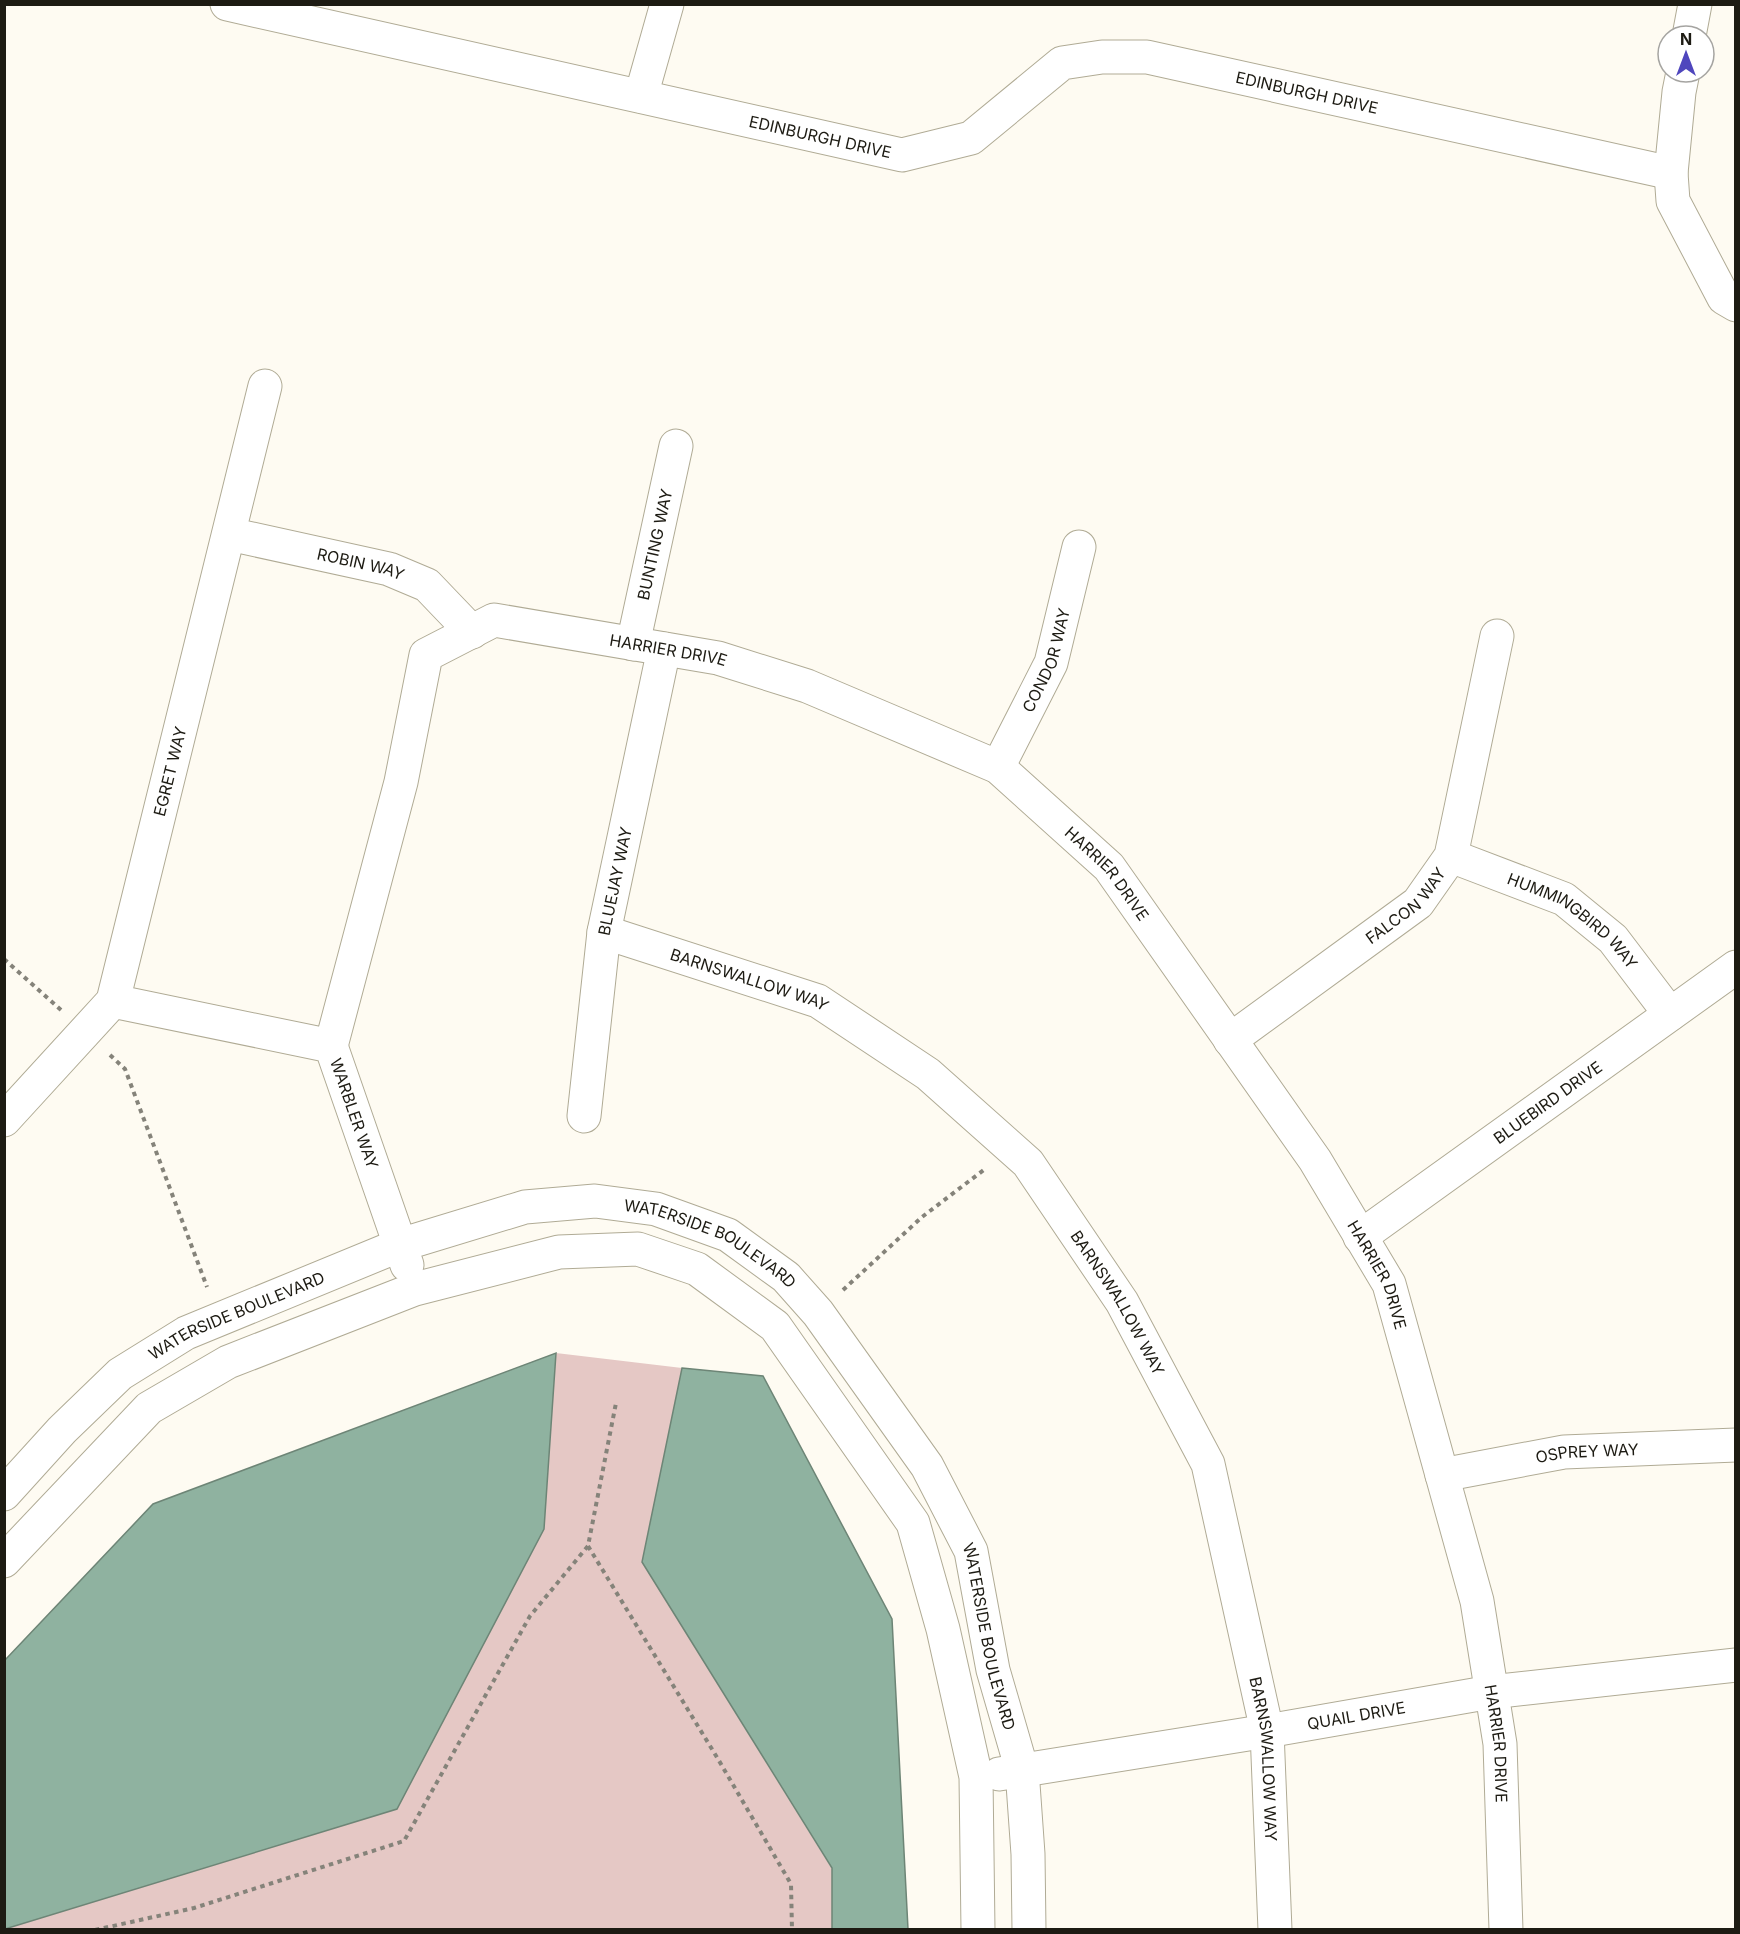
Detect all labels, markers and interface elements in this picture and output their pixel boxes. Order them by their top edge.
north arrow [1656,24,1716,84]
text: N [1680,29,1692,49]
street label: EDINBURGH DRIVE [1234,67,1380,118]
street label: EDINBURGH DRIVE [747,111,893,162]
street label: BUNTING WAY [633,487,676,602]
street label: ROBIN WAY [315,544,408,584]
street label: CONDOR WAY [1018,606,1074,715]
street label: HARRIER DRIVE [608,630,730,670]
street label: EGRET WAY [149,724,191,818]
street label: HARRIER DRIVE [1061,822,1153,924]
street label: BLUEJAY WAY [594,825,636,937]
street label: FALCON WAY [1362,863,1450,948]
street label: HUMMINGBIRD WAY [1505,868,1642,973]
street label: BARNSWALLOW WAY [668,944,833,1016]
street label: WARBLER WAY [326,1056,383,1172]
street label: BLUEBIRD DRIVE [1489,1057,1606,1148]
street label: WATERSIDE BOULEVARD [623,1195,801,1292]
street label: HARRIER DRIVE [1343,1217,1411,1332]
street label: BARNSWALLOW WAY [1066,1226,1169,1379]
street label: WATERSIDE BOULEVARD [145,1267,328,1364]
street label: OSPREY WAY [1534,1439,1639,1467]
street label: WATERSIDE BOULEVARD [958,1539,1020,1732]
street label: BARNSWALLOW WAY [1245,1675,1281,1842]
street label: HARRIER DRIVE [1481,1683,1512,1803]
street label: QUAIL DRIVE [1305,1697,1407,1734]

